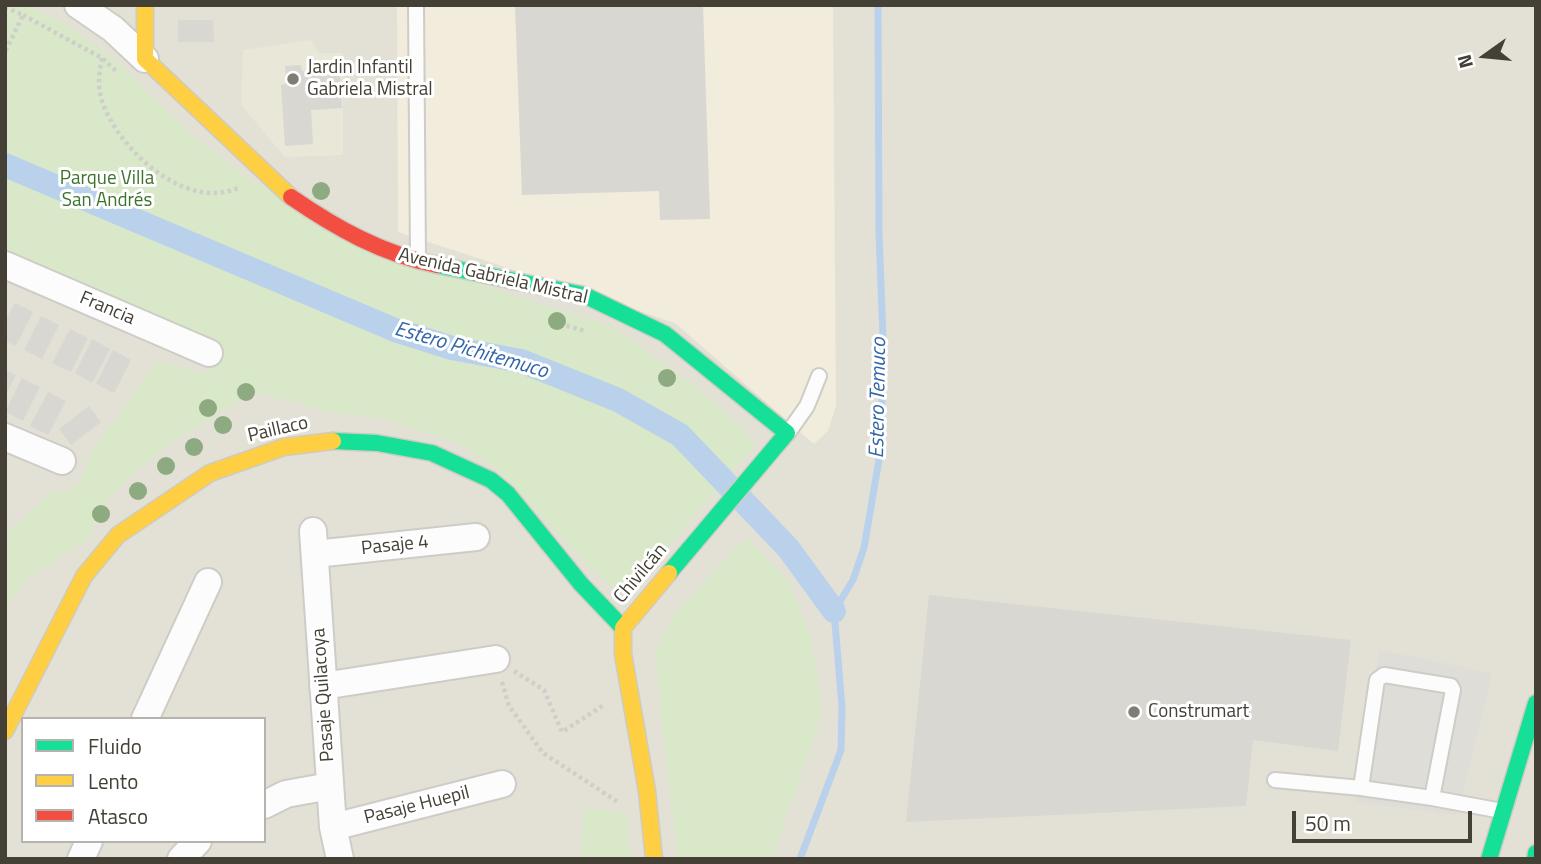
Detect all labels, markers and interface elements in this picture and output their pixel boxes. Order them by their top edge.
north arrow [1450,21,1520,91]
text: N [1449,51,1480,72]
place label: Jardin Infantil Gabriela Mistral [307,57,433,101]
marker: Jardin Infantil Gabriela Mistral [285,71,301,87]
park label: Parque Villa San Andrés [60,168,154,212]
street label: Avenida Gabriela Mistral [396,244,590,310]
street label: Francia [76,287,138,331]
water label: Estero Pichitemuco [391,317,551,385]
water label: Estero Temuco [865,337,893,459]
street label: Paillaco [246,412,310,448]
street label: Pasaje 4 [360,531,430,561]
street label: Chivilcán [610,540,672,608]
street label: Pasaje Quilacoya [308,627,340,763]
place label: Construmart [1148,701,1249,723]
marker: Construmart [1126,704,1142,720]
legend [21,717,266,843]
text: Fluido [88,730,142,762]
text: Lento [88,765,138,797]
street label: Pasaje Huepil [362,782,472,830]
scale bar [1296,798,1476,842]
text: Atasco [88,800,148,832]
text: 50 m [1305,807,1351,839]

